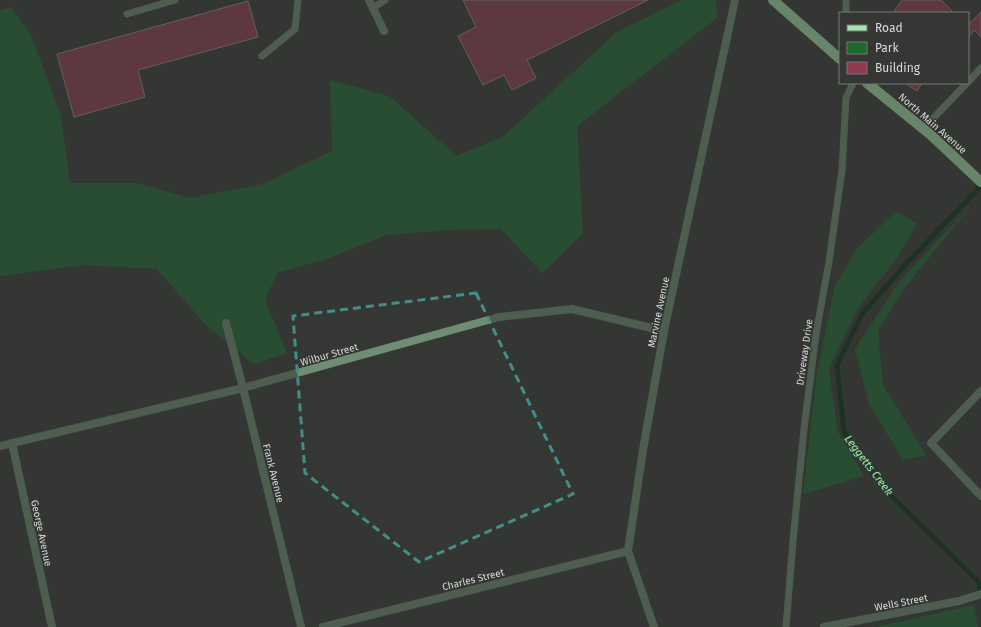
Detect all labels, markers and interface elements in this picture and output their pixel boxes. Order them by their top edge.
legend [839,12,969,84]
text: Road [875,21,903,35]
text: Park [875,41,899,55]
text: Building [875,61,921,75]
street label: North Main Avenue [896,91,969,157]
street label: Marvine Avenue [646,276,672,349]
street label: Driveway Drive [794,318,816,386]
street label: Wilbur Street [299,341,360,369]
water label: Leggetts Creek [842,433,895,498]
street label: Frank Avenue [260,443,286,504]
street label: George Avenue [28,499,54,568]
street label: Charles Street [441,566,506,593]
street label: Wells Street [874,592,929,614]

